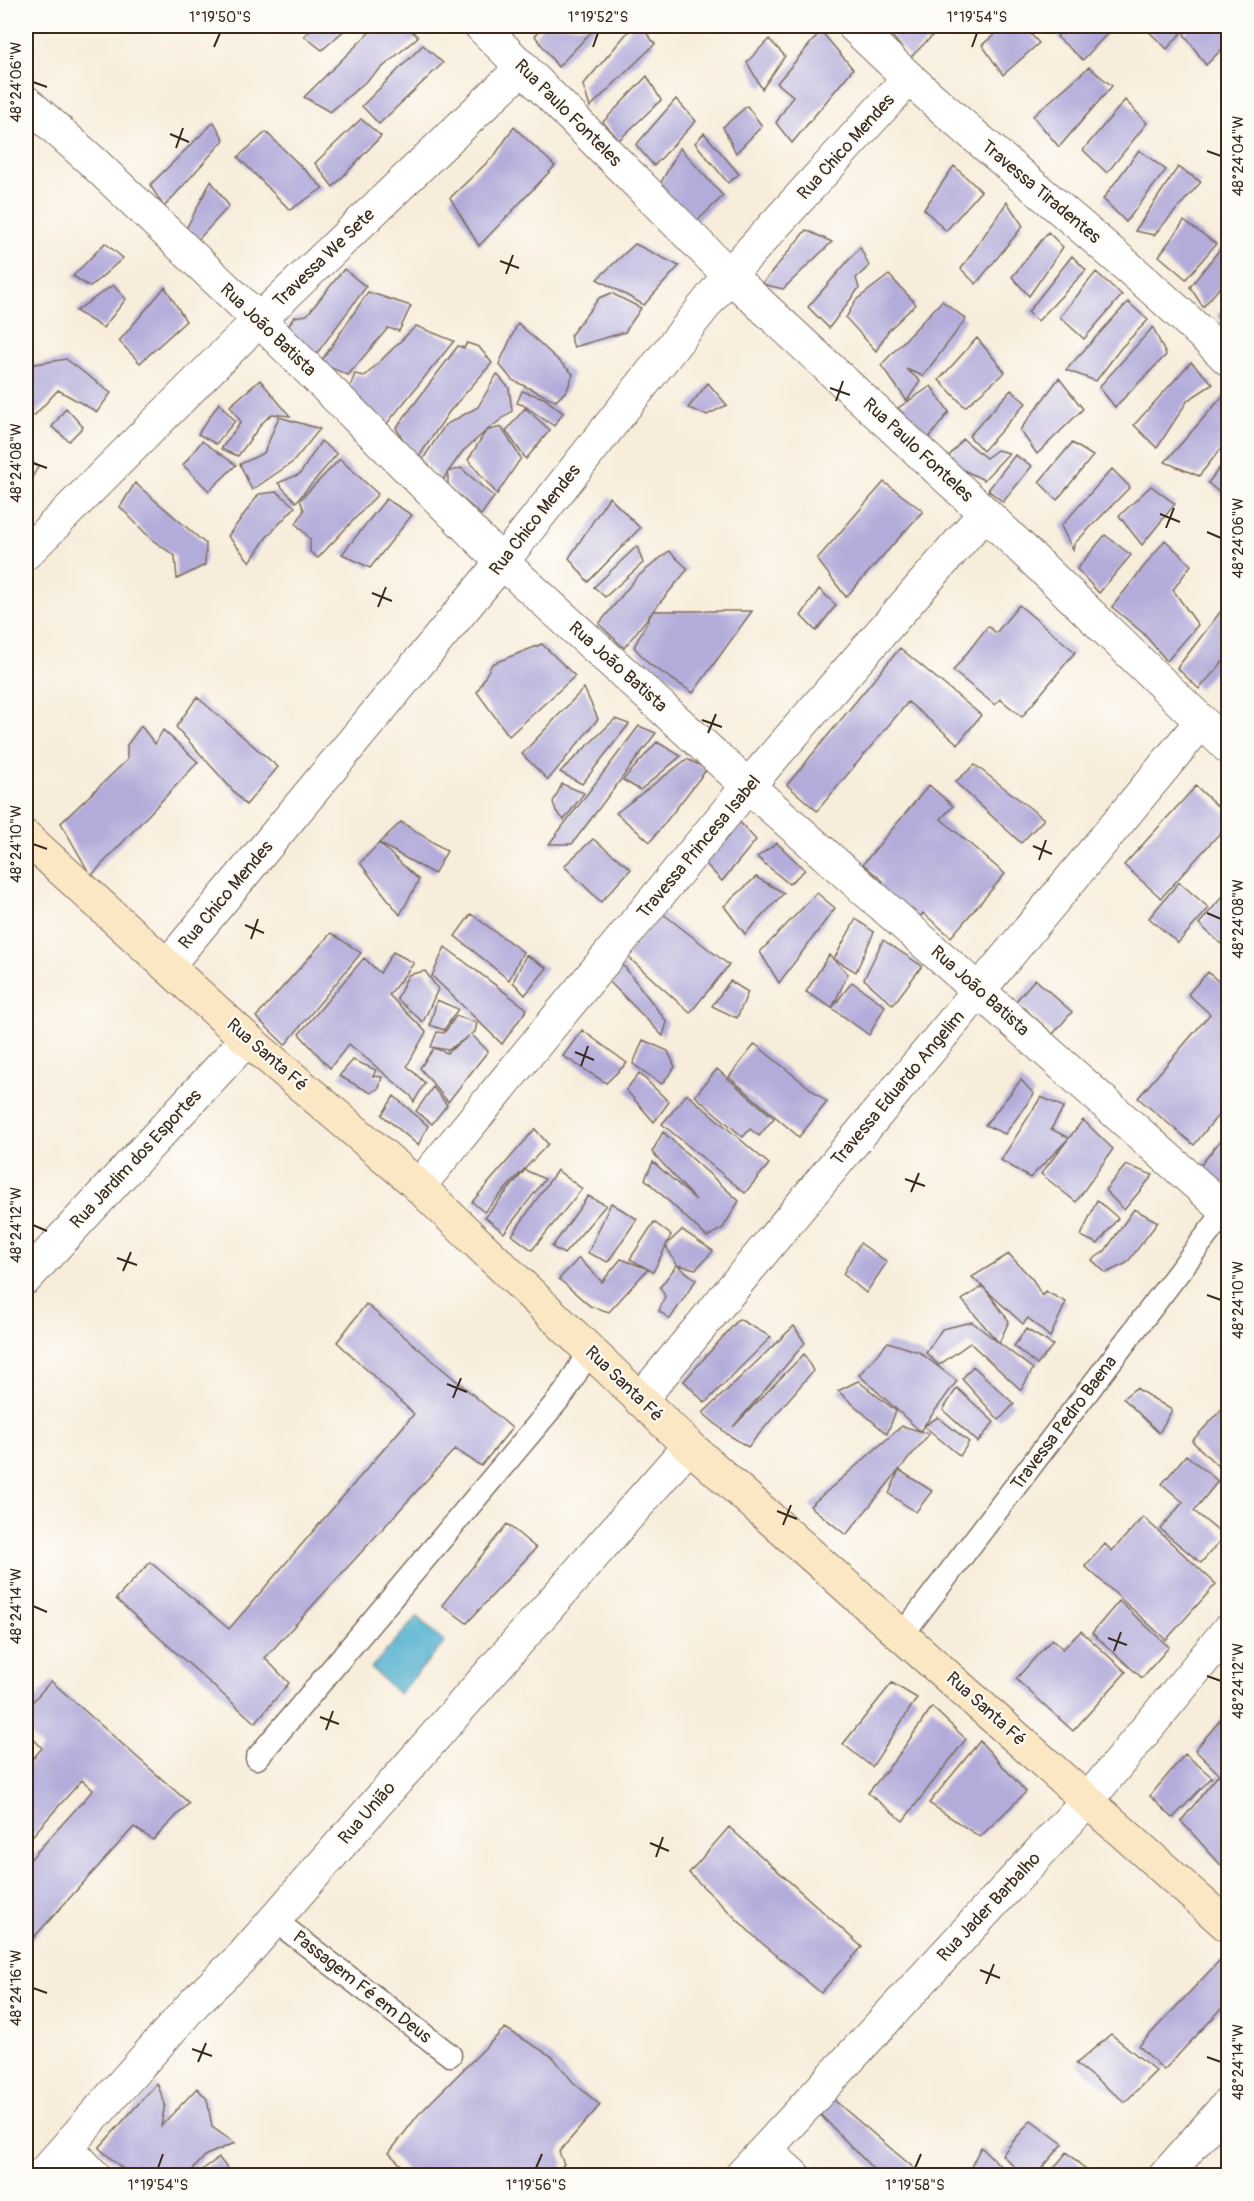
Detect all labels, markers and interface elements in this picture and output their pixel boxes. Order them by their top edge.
text: 1°19'50"S [189,8,251,27]
text: 1°19'52"S [568,8,628,27]
text: 1°19'54"S [947,8,1007,27]
text: 48°24'06"W [7,41,26,122]
street label: Rua Paulo Fonteles [509,54,627,172]
street label: Rua Chico Mendes [792,89,900,205]
text: 48°24'04"W [1229,115,1248,196]
street label: Travessa Tiradentes [976,135,1106,249]
street label: Travessa We Sete [268,203,380,313]
street label: Rua João Batista [215,278,321,382]
street label: Rua Paulo Fonteles [858,393,978,507]
text: 48°24'08"W [7,423,26,503]
street label: Rua Chico Mendes [484,460,586,580]
text: 48°24'06"W [1229,497,1248,578]
street label: Rua João Batista [564,617,672,717]
street label: Travessa Princesa Isabel [632,770,766,924]
text: 48°24'10"W [7,805,26,883]
street label: Rua Chico Mendes [174,836,278,954]
text: 48°24'08"W [1229,879,1248,959]
street label: Rua João Batista [926,941,1034,1041]
street label: Travessa Eduardo Angelim [826,1005,970,1171]
street label: Rua Santa Fé [222,1014,312,1096]
street label: Rua Jardim dos Esportes [65,1084,207,1234]
text: 48°24'12"W [7,1187,26,1263]
text: 48°24'10"W [1229,1261,1248,1339]
street label: Rua Santa Fé [580,1341,668,1427]
street label: Travessa Pedro Baena [1006,1351,1122,1495]
text: 48°24'14"W [7,1568,26,1644]
text: 48°24'12"W [1229,1643,1248,1719]
street label: Rua Santa Fé [941,1667,1031,1751]
street label: Rua União [333,1777,401,1849]
street label: Rua Jader Barbalho [932,1847,1046,1967]
street label: Passagem Fé em Deus [288,1926,436,2048]
text: 48°24'16"W [7,1950,26,2026]
text: 48°24'14"W [1229,2024,1248,2100]
text: 1°19'54"S [128,2176,188,2195]
text: 1°19'56"S [506,2176,566,2195]
text: 1°19'58"S [885,2176,945,2195]

